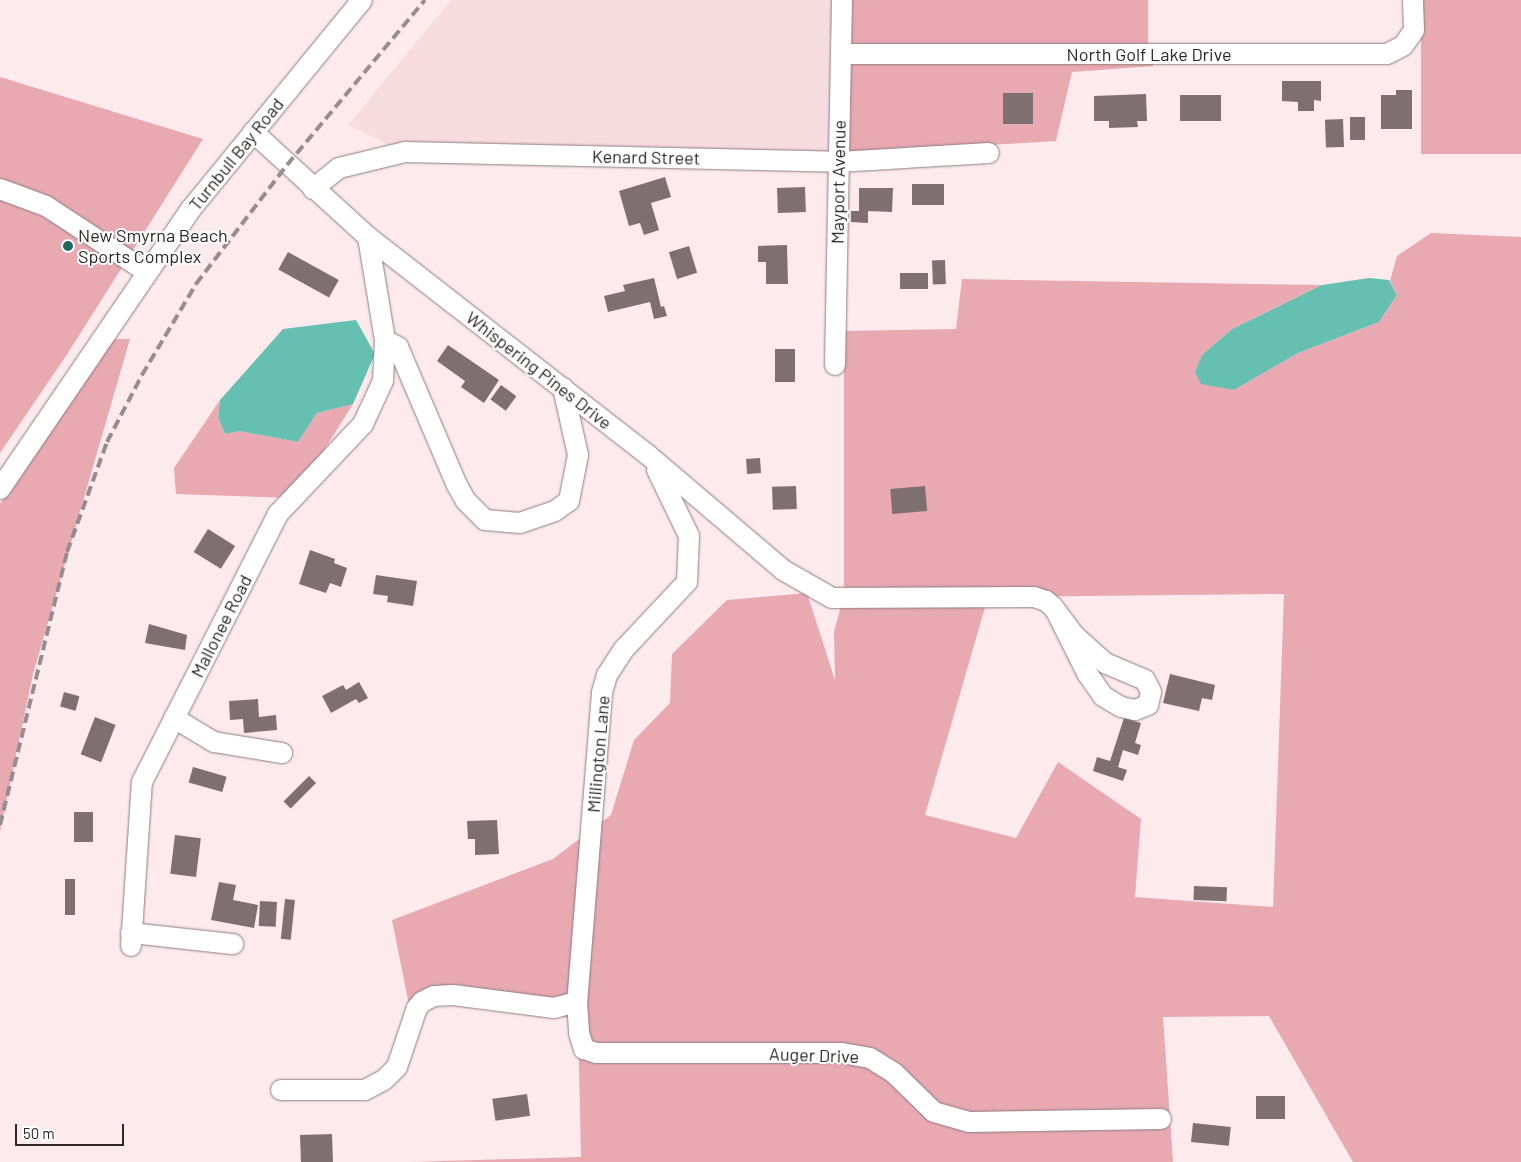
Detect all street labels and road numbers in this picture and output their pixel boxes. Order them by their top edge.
street label: North Golf Lake Drive [1066,43,1232,65]
street label: Turnbull Bay Road [184,93,288,215]
street label: Mayport Avenue [826,120,850,244]
street label: Kenard Street [592,145,700,169]
street label: Whispering Pines Drive [462,306,616,434]
street label: Mallonee Road [186,571,256,681]
street label: Millington Lane [582,694,614,814]
street label: Auger Drive [769,1043,859,1067]

